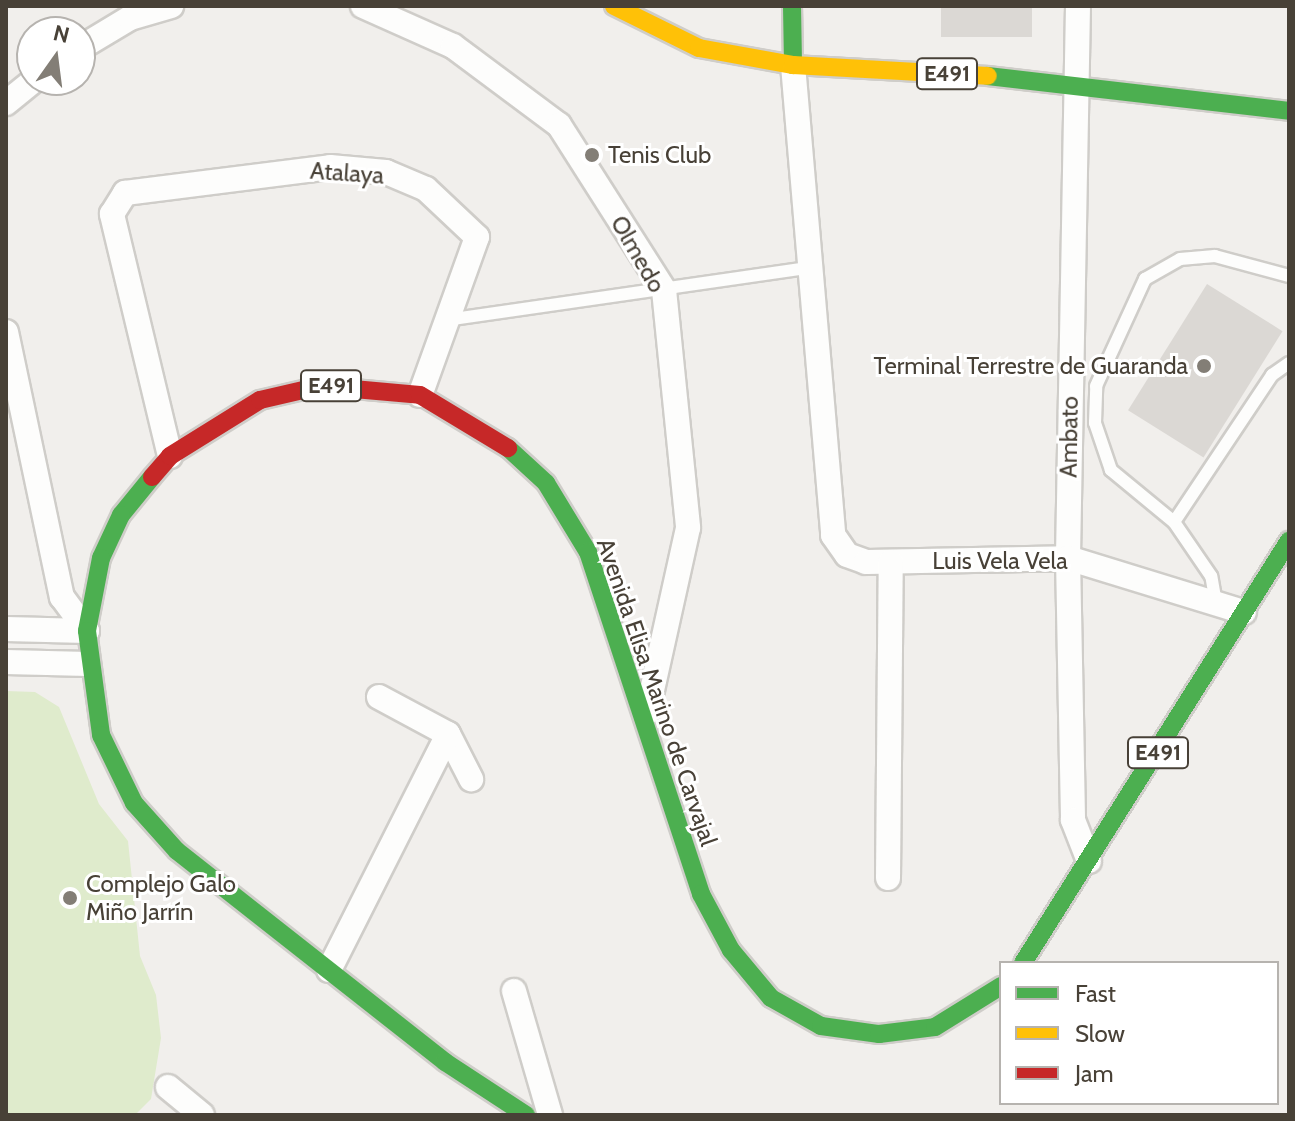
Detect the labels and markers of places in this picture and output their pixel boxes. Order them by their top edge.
place label: Tenis Club [608,141,711,169]
marker: Tenis Club [583,146,601,164]
place label: Terminal Terrestre de Guaranda [874,352,1188,380]
marker: Terminal Terrestre de Guaranda [1195,357,1213,375]
place label: Complejo Galo Miño Jarrín [86,870,236,926]
marker: Complejo Galo Miño Jarrín [61,889,79,907]

